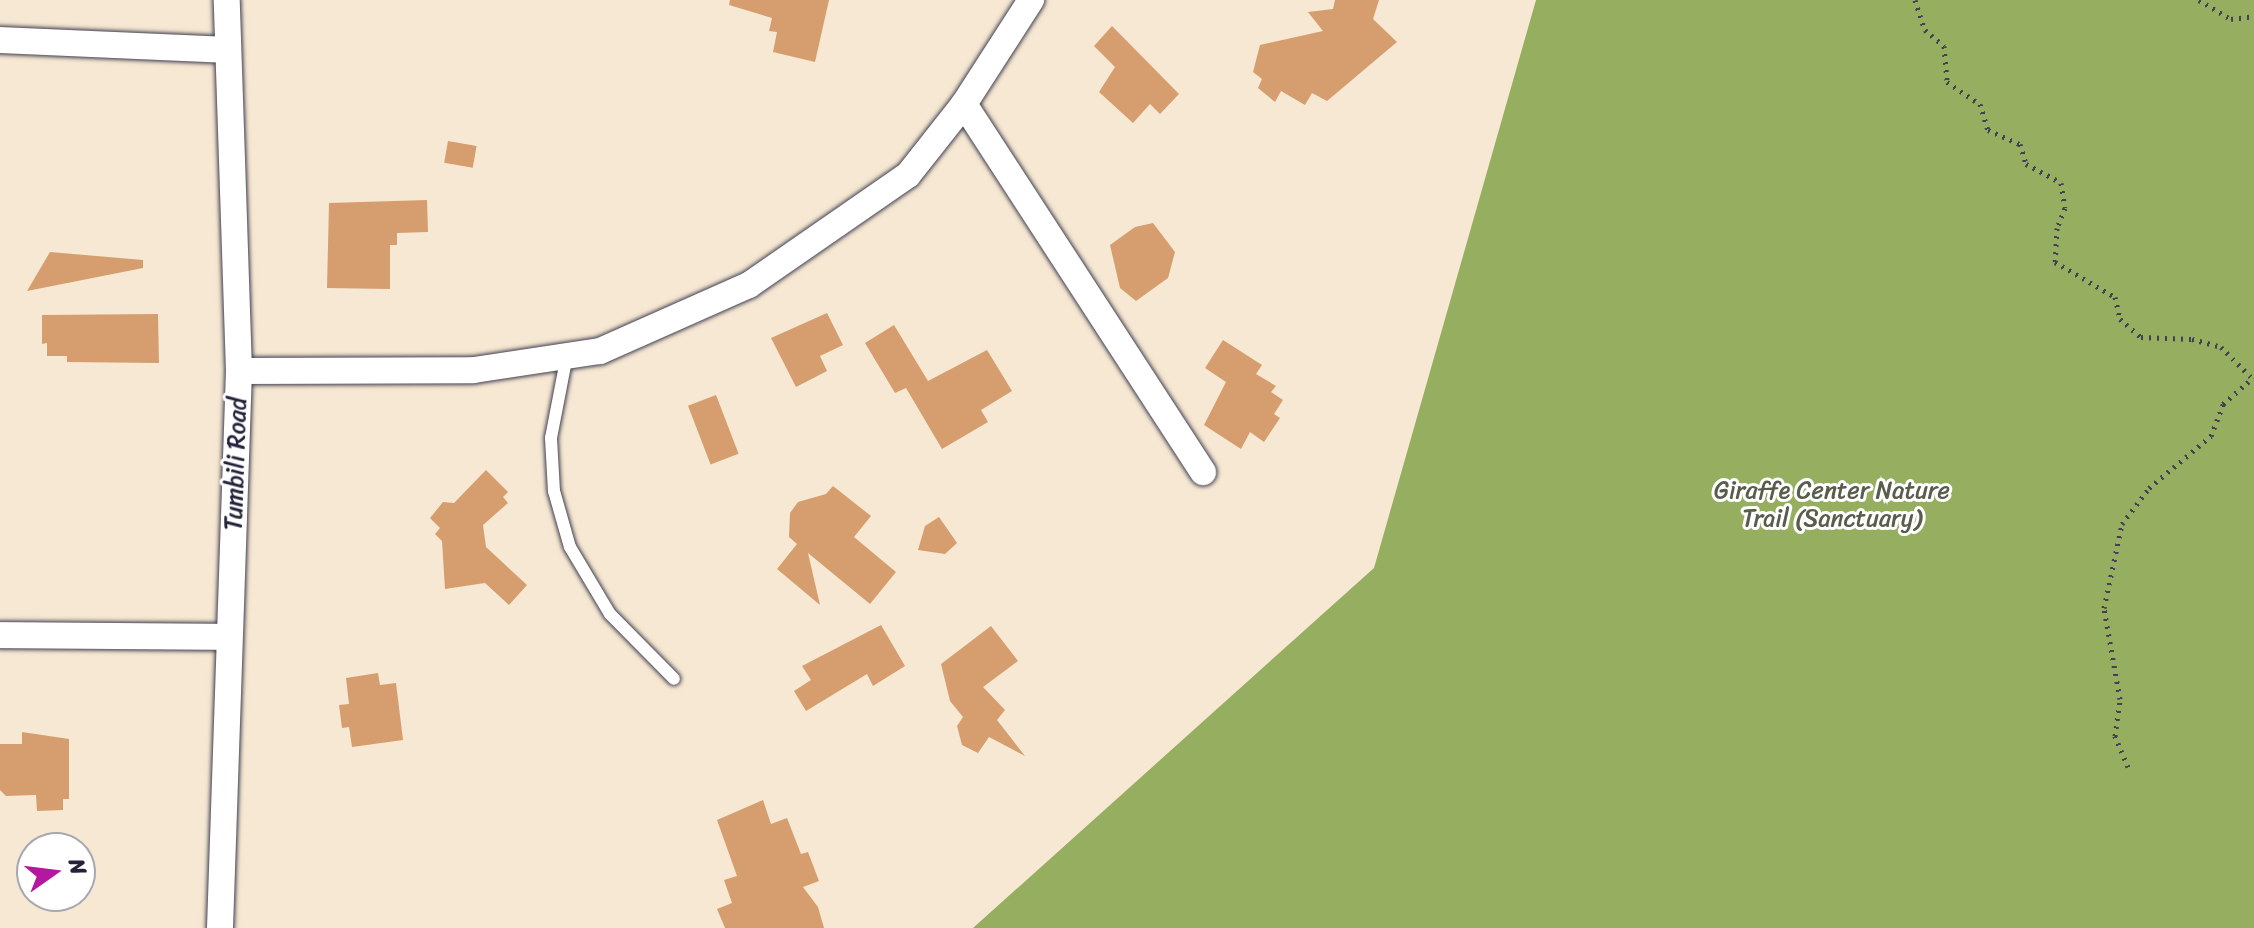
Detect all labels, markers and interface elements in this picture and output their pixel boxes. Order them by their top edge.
street label: Tumbili Road [219,397,253,531]
park label: Giraffe Center Nature Trail (Sanctuary) [1714,477,1950,533]
north arrow [16,832,96,912]
text: N [57,854,99,879]

